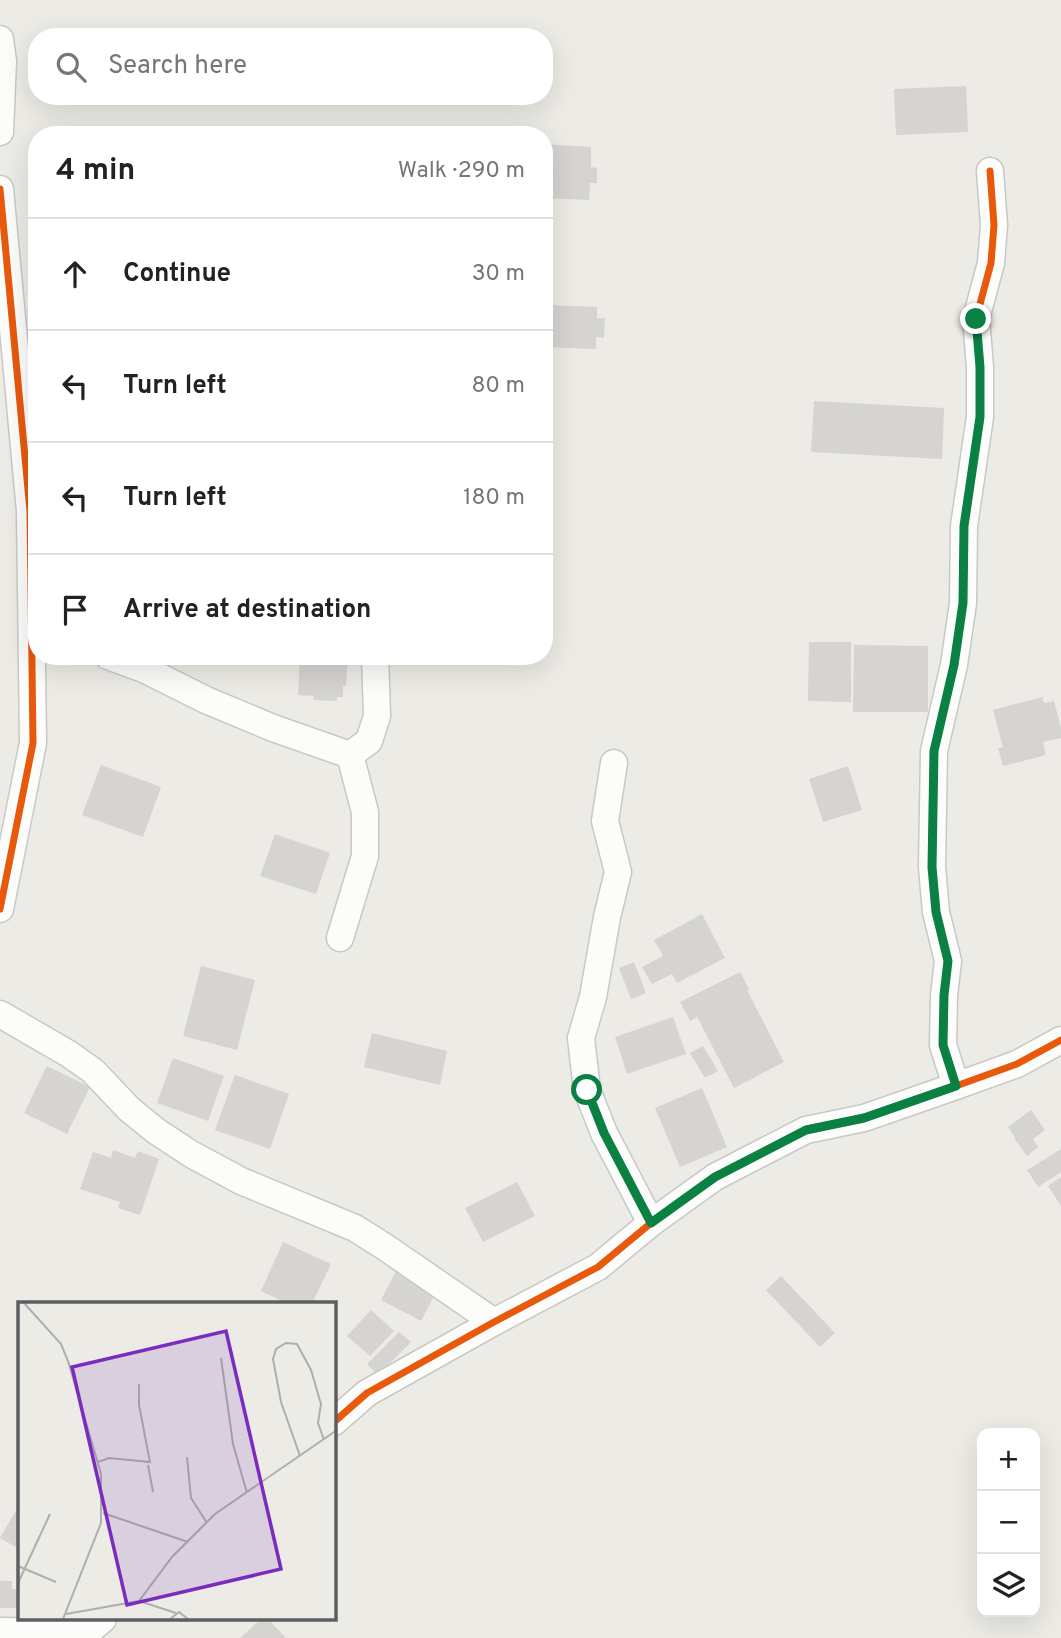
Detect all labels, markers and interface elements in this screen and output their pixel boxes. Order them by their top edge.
search box [28,28,553,105]
icon: search [52,48,90,86]
text: Search here [108,50,247,83]
text: 4 min [56,153,135,190]
text: Walk · 290 m [398,157,525,186]
icon: ahead [56,255,94,293]
text: Continue [123,258,231,291]
text: 30 m [472,260,525,289]
route end [960,303,991,334]
icon: left [56,367,94,405]
text: Turn left [123,370,227,403]
text: 80 m [472,372,525,401]
icon: left [56,479,94,517]
text: Turn left [123,482,227,515]
text: 180 m [463,484,525,513]
icon: arrive [56,591,94,629]
text: Arrive at destination [123,594,371,627]
route start [571,1074,602,1105]
inset map [18,1302,336,1620]
map controls [977,1428,1040,1617]
button: + [977,1428,1040,1491]
button: − [977,1491,1040,1554]
button: layers [977,1554,1040,1617]

